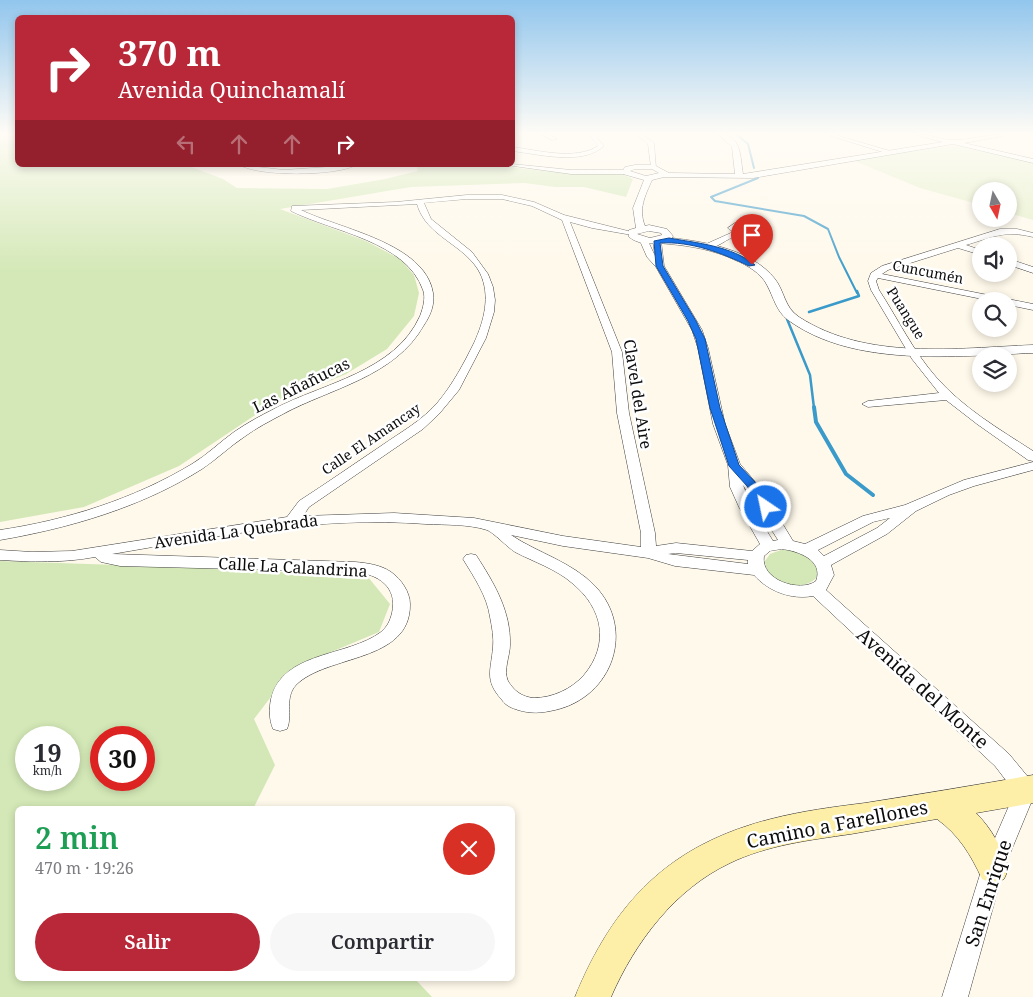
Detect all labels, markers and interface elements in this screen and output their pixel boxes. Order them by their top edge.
text: 370 m [118,29,221,76]
icon: right [35,35,100,100]
text: Avenida Quinchamalí [118,74,345,104]
icon: left [172,130,200,158]
icon: ahead [225,130,253,158]
icon: ahead [278,130,306,158]
icon: right [331,130,359,158]
north arrow [972,182,1018,228]
map controls [972,182,1017,392]
pin [731,214,773,265]
icon: arrive [738,221,766,249]
button: sound [972,237,1017,282]
street label: Cuncumén [891,255,965,288]
street label: Puangue [883,283,930,342]
button: search [972,292,1017,337]
street label: Clavel del Aire [618,338,658,450]
button: layers [972,347,1017,392]
street label: Las Añañucas [249,352,353,418]
street label: Calle El Amancay [318,398,424,479]
position arrow [739,480,791,532]
street label: Avenida La Quebrada [153,509,319,553]
street label: Calle La Calandrina [218,552,368,582]
street label: Avenida del Monte [851,622,995,754]
speed limit sign: 30 [90,726,155,791]
text: 19 [33,735,62,769]
text: km/h [33,762,62,779]
street label: Camino a Farellones [744,794,930,854]
text: 2 min [35,817,119,858]
button: close [443,823,495,875]
street label: San Enrique [958,836,1018,950]
text: 470 m · 19:26 [35,857,134,879]
button: Salir [35,913,260,971]
button: Compartir [270,913,495,971]

